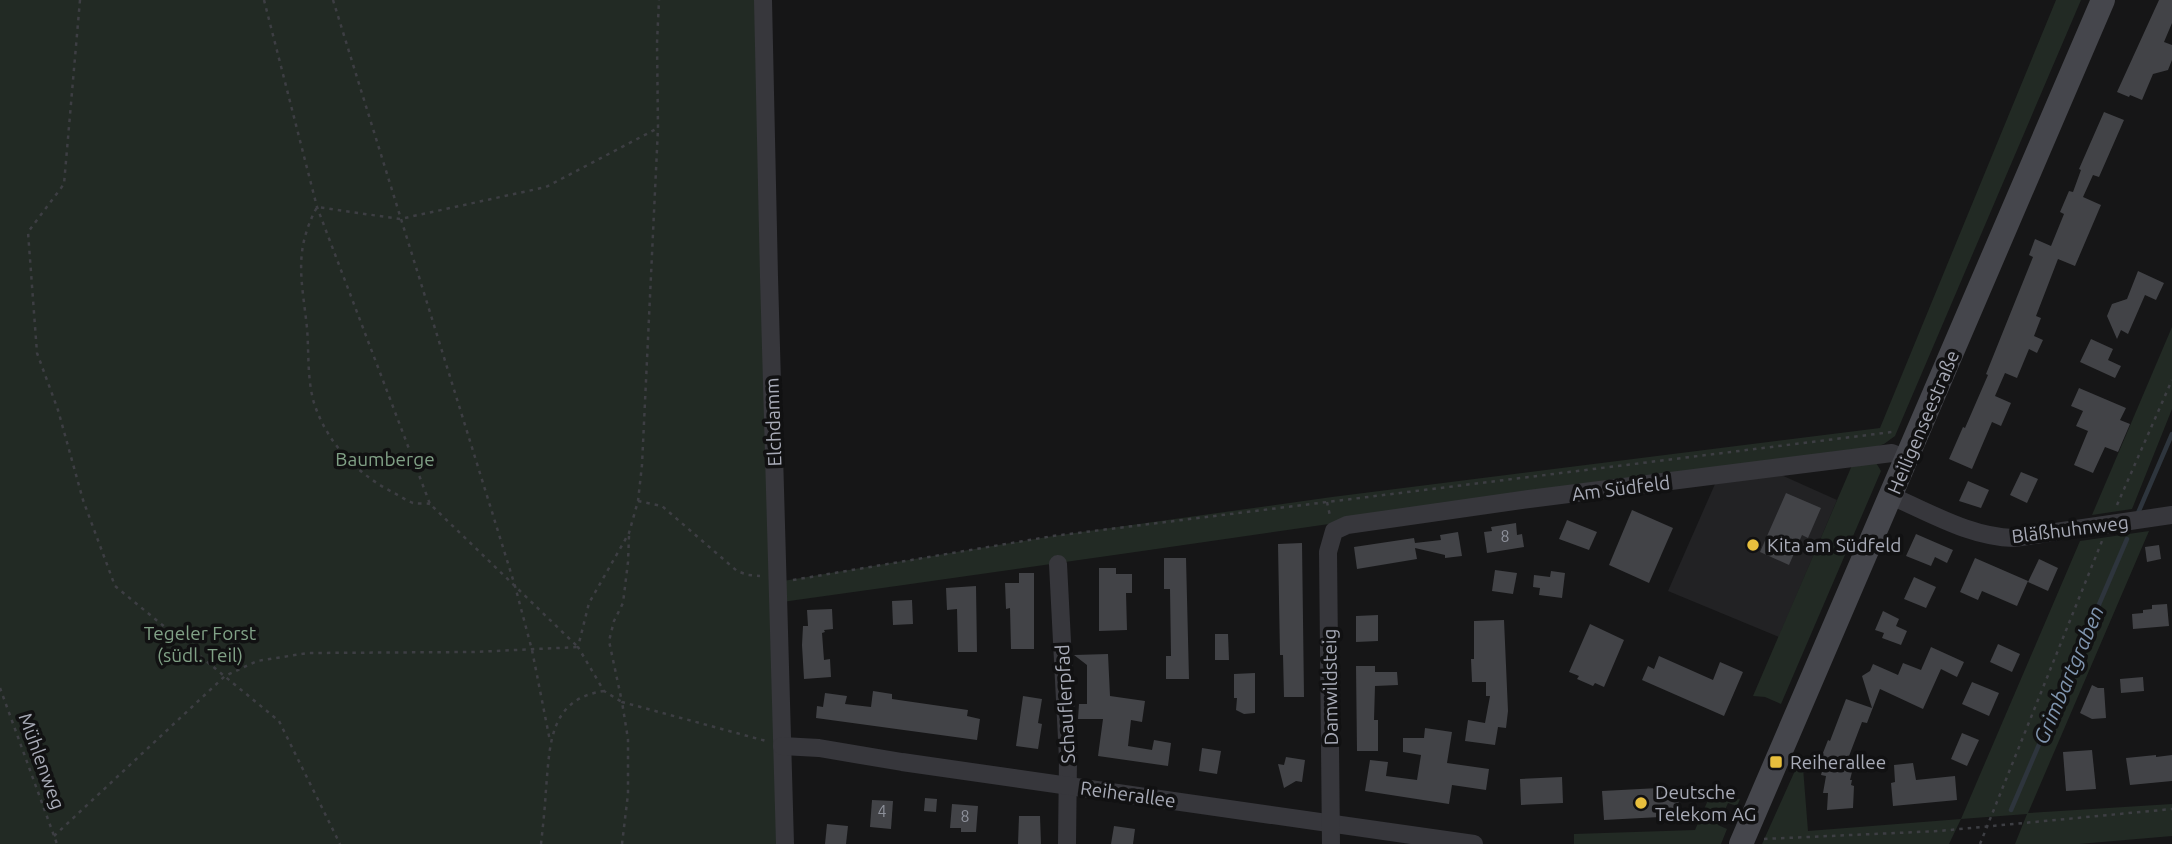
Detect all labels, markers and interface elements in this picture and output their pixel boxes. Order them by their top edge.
street label: Heiligenseestraße [1883,347,1963,497]
street label: Elchdamm [760,377,786,467]
park label: Baumberge [335,448,435,470]
street label: Am Südfeld [1571,471,1671,505]
street label: Bläßhuhnweg [2010,511,2130,547]
house number: 8 [1500,527,1510,545]
place label: Kita am Südfeld [1767,534,1901,556]
marker: Kita am Südfeld [1745,537,1761,553]
water label: Grimbartgraben [2028,602,2108,747]
park label: Tegeler Forst (südl. Teil) [144,622,257,666]
street label: Damwildsteig [1318,628,1342,746]
street label: Schauflerpfad [1051,644,1079,764]
street label: Mühlenweg [14,710,70,812]
place label: Reiherallee [1790,751,1886,773]
marker: Reiherallee [1768,754,1784,770]
street label: Reiherallee [1079,776,1177,812]
place label: Deutsche Telekom AG [1655,781,1756,825]
marker: Deutsche Telekom AG [1633,795,1649,811]
house number: 4 [877,802,887,820]
house number: 8 [960,807,970,825]

